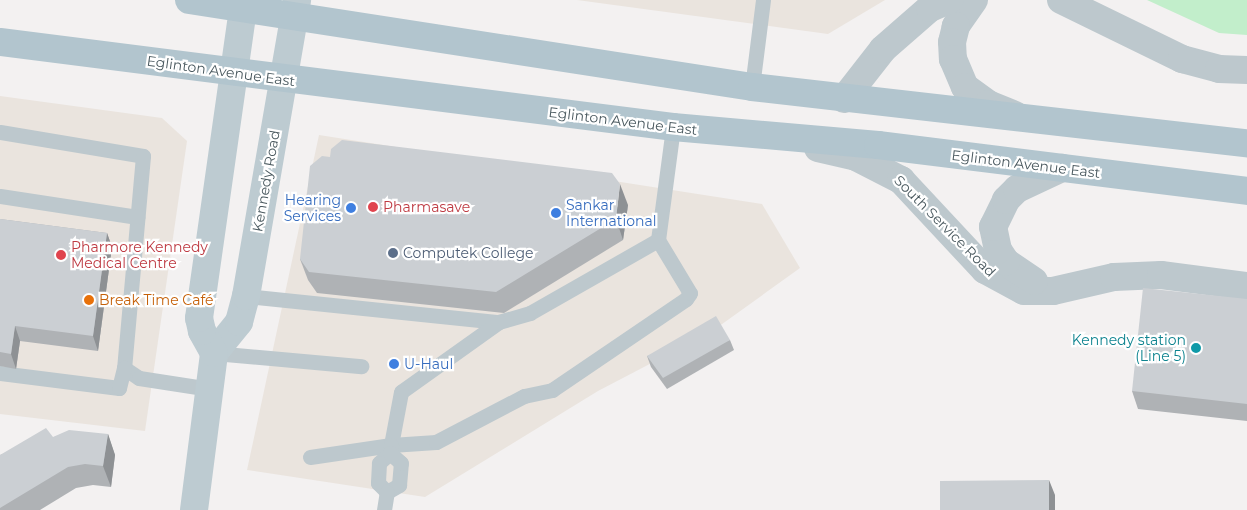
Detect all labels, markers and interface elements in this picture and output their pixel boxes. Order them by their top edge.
street label: Eglinton Avenue East [146,52,296,90]
street label: Eglinton Avenue East [548,104,698,138]
street label: Kennedy Road [249,129,283,233]
street label: Eglinton Avenue East [951,147,1101,181]
street label: South Service Road [891,172,999,280]
place label: Hearing Services [284,192,341,224]
place label: Sankar International [566,197,657,230]
place label: Pharmasave [383,199,470,215]
marker: Pharmasave [367,201,379,213]
marker: Hearing Services [345,202,357,214]
marker: Sankar International [550,207,562,219]
place label: Pharmore Kennedy Medical Centre [71,239,208,272]
place label: Computek College [403,245,533,261]
marker: Computek College [387,247,399,259]
marker: Pharmore Kennedy Medical Centre [55,249,67,261]
place label: Break Time Café [99,292,213,308]
marker: Break Time Café [83,294,95,306]
place label: Kennedy station (Line 5) [1072,332,1186,364]
marker: Kennedy station (Line 5) [1190,342,1202,354]
place label: U-Haul [404,356,453,372]
marker: U-Haul [388,358,400,370]

